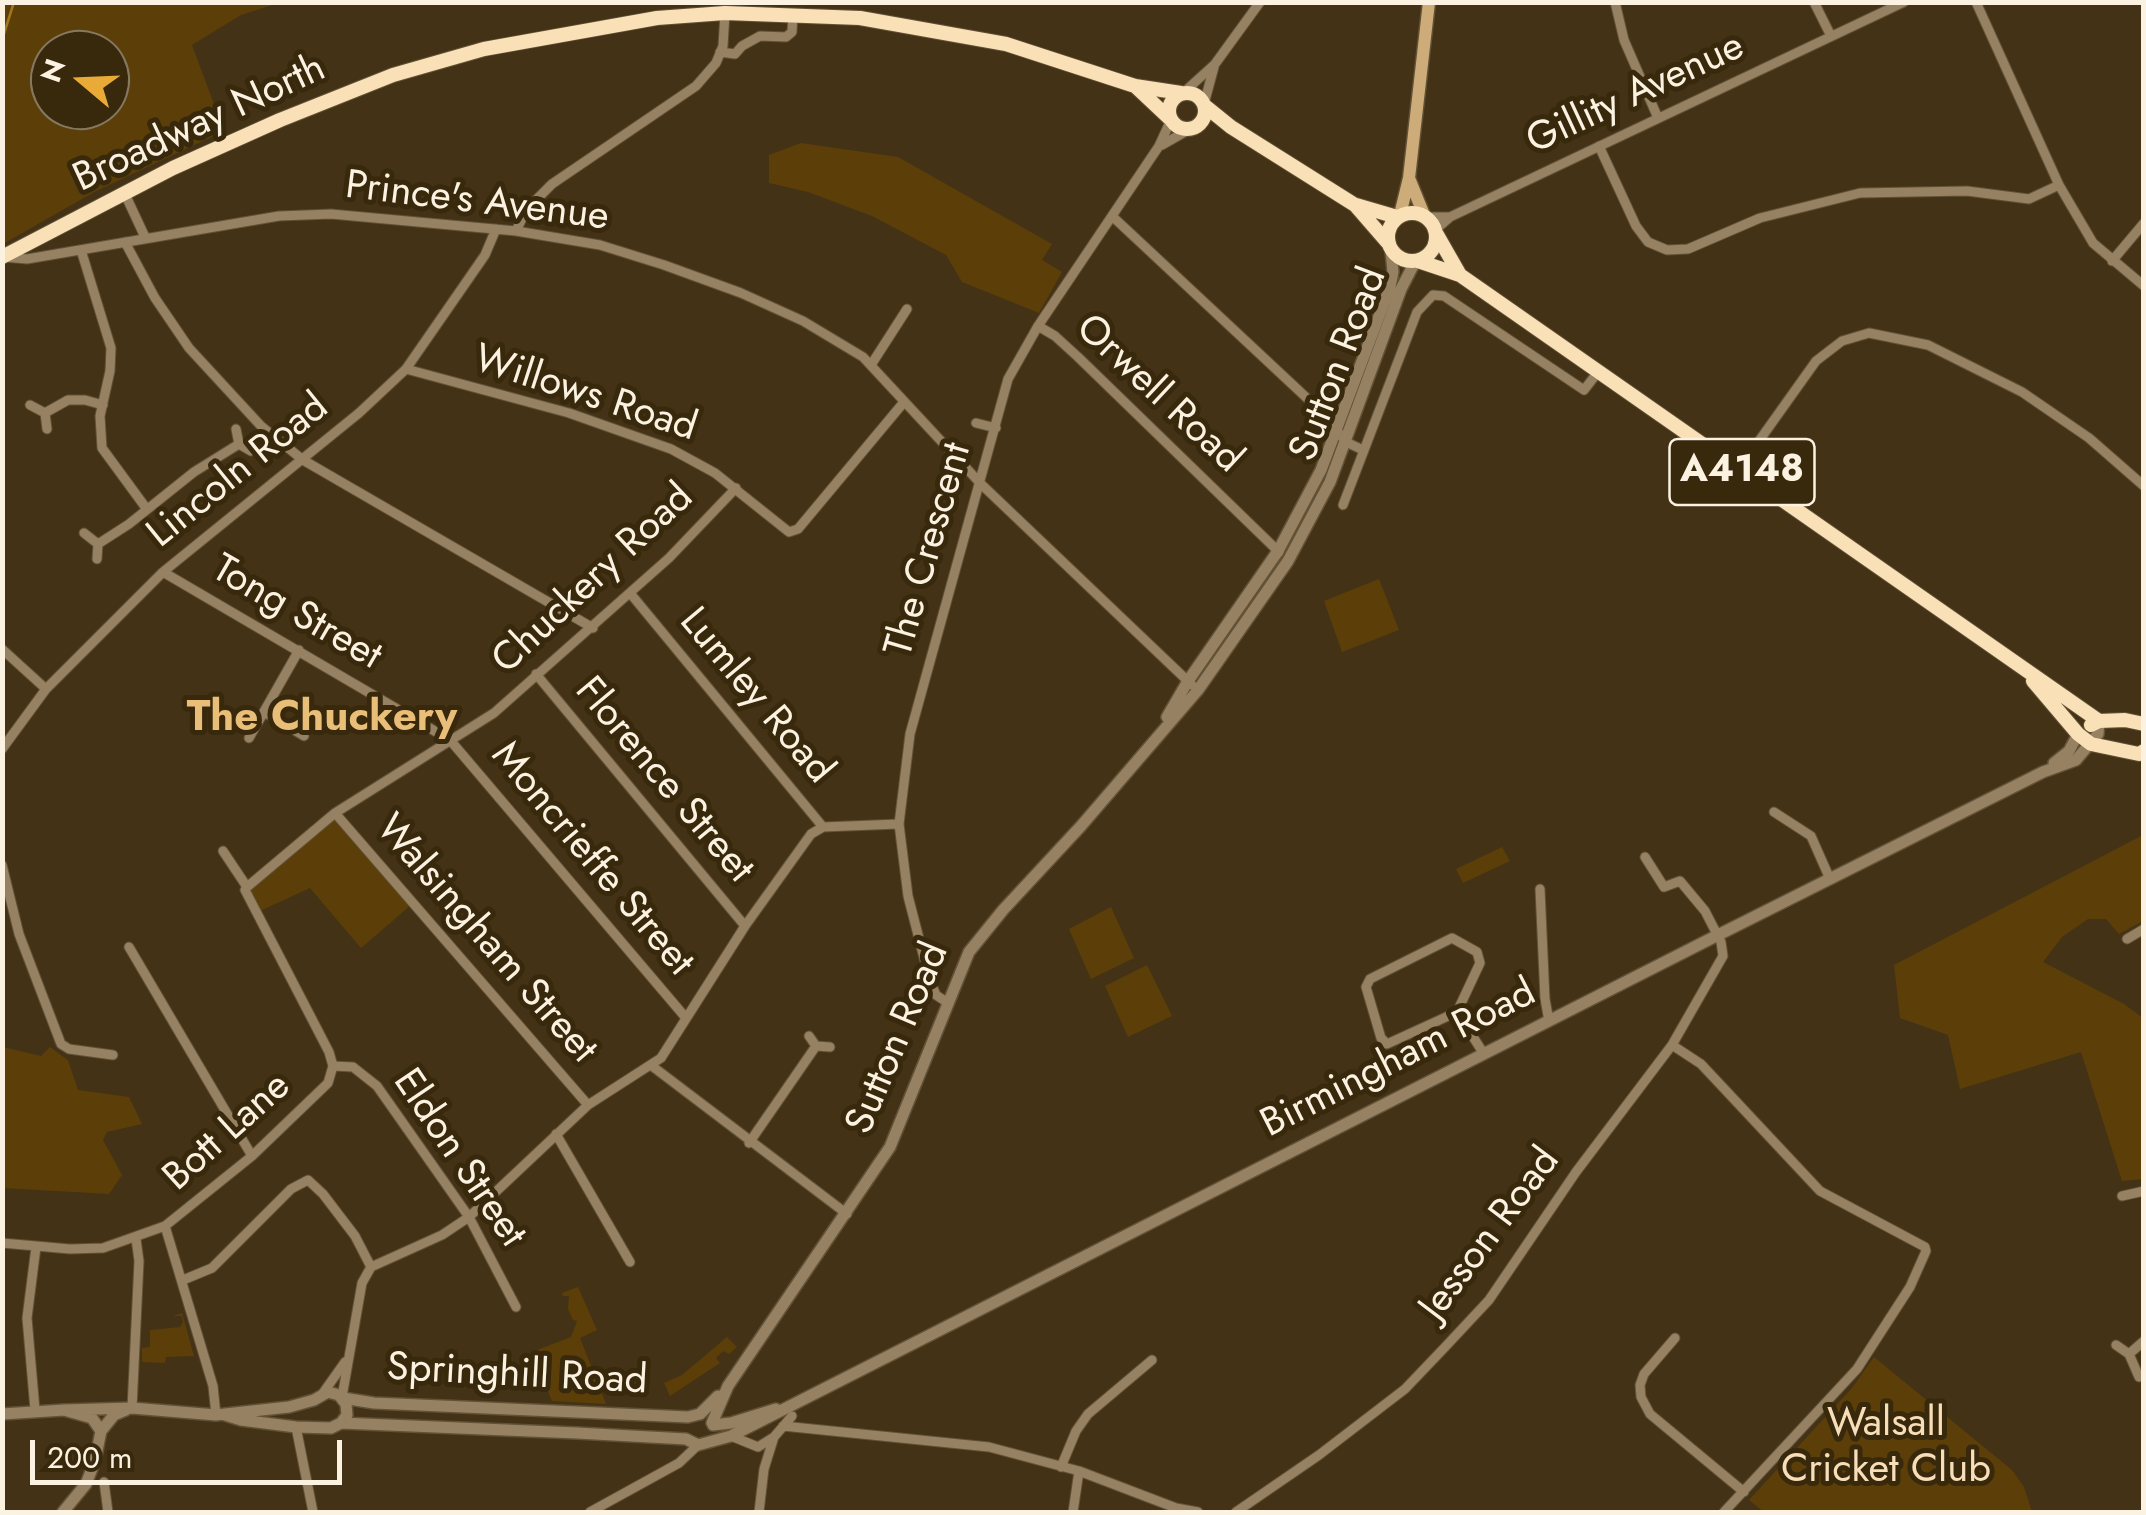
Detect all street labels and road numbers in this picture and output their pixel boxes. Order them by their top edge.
street label: Gillity Avenue [1520,24,1752,166]
street label: Broadway North [66,46,334,204]
street label: Prince's Avenue [343,163,611,243]
street label: Sutton Road [1281,262,1399,468]
street label: Orwell Road [1065,306,1251,484]
street label: Willows Road [468,336,702,454]
street label: Lincoln Road [139,384,339,560]
street label: The Crescent [877,438,983,662]
road number: A4148 [1670,439,1814,505]
street label: Chuckery Road [484,475,704,685]
street label: Tong Street [203,546,389,682]
street label: Lumley Road [668,599,842,795]
street label: Florence Street [563,669,763,893]
street label: Moncrieffe Street [479,733,703,987]
street label: Walsingham Street [364,806,606,1074]
street label: Sutton Road [837,936,961,1142]
street label: Birmingham Road [1254,970,1544,1150]
street label: Eldon Street [381,1061,535,1257]
street label: Bott Lane [155,1064,301,1202]
street label: Jesson Road [1411,1139,1571,1331]
street label: Springhill Road [386,1345,648,1407]

